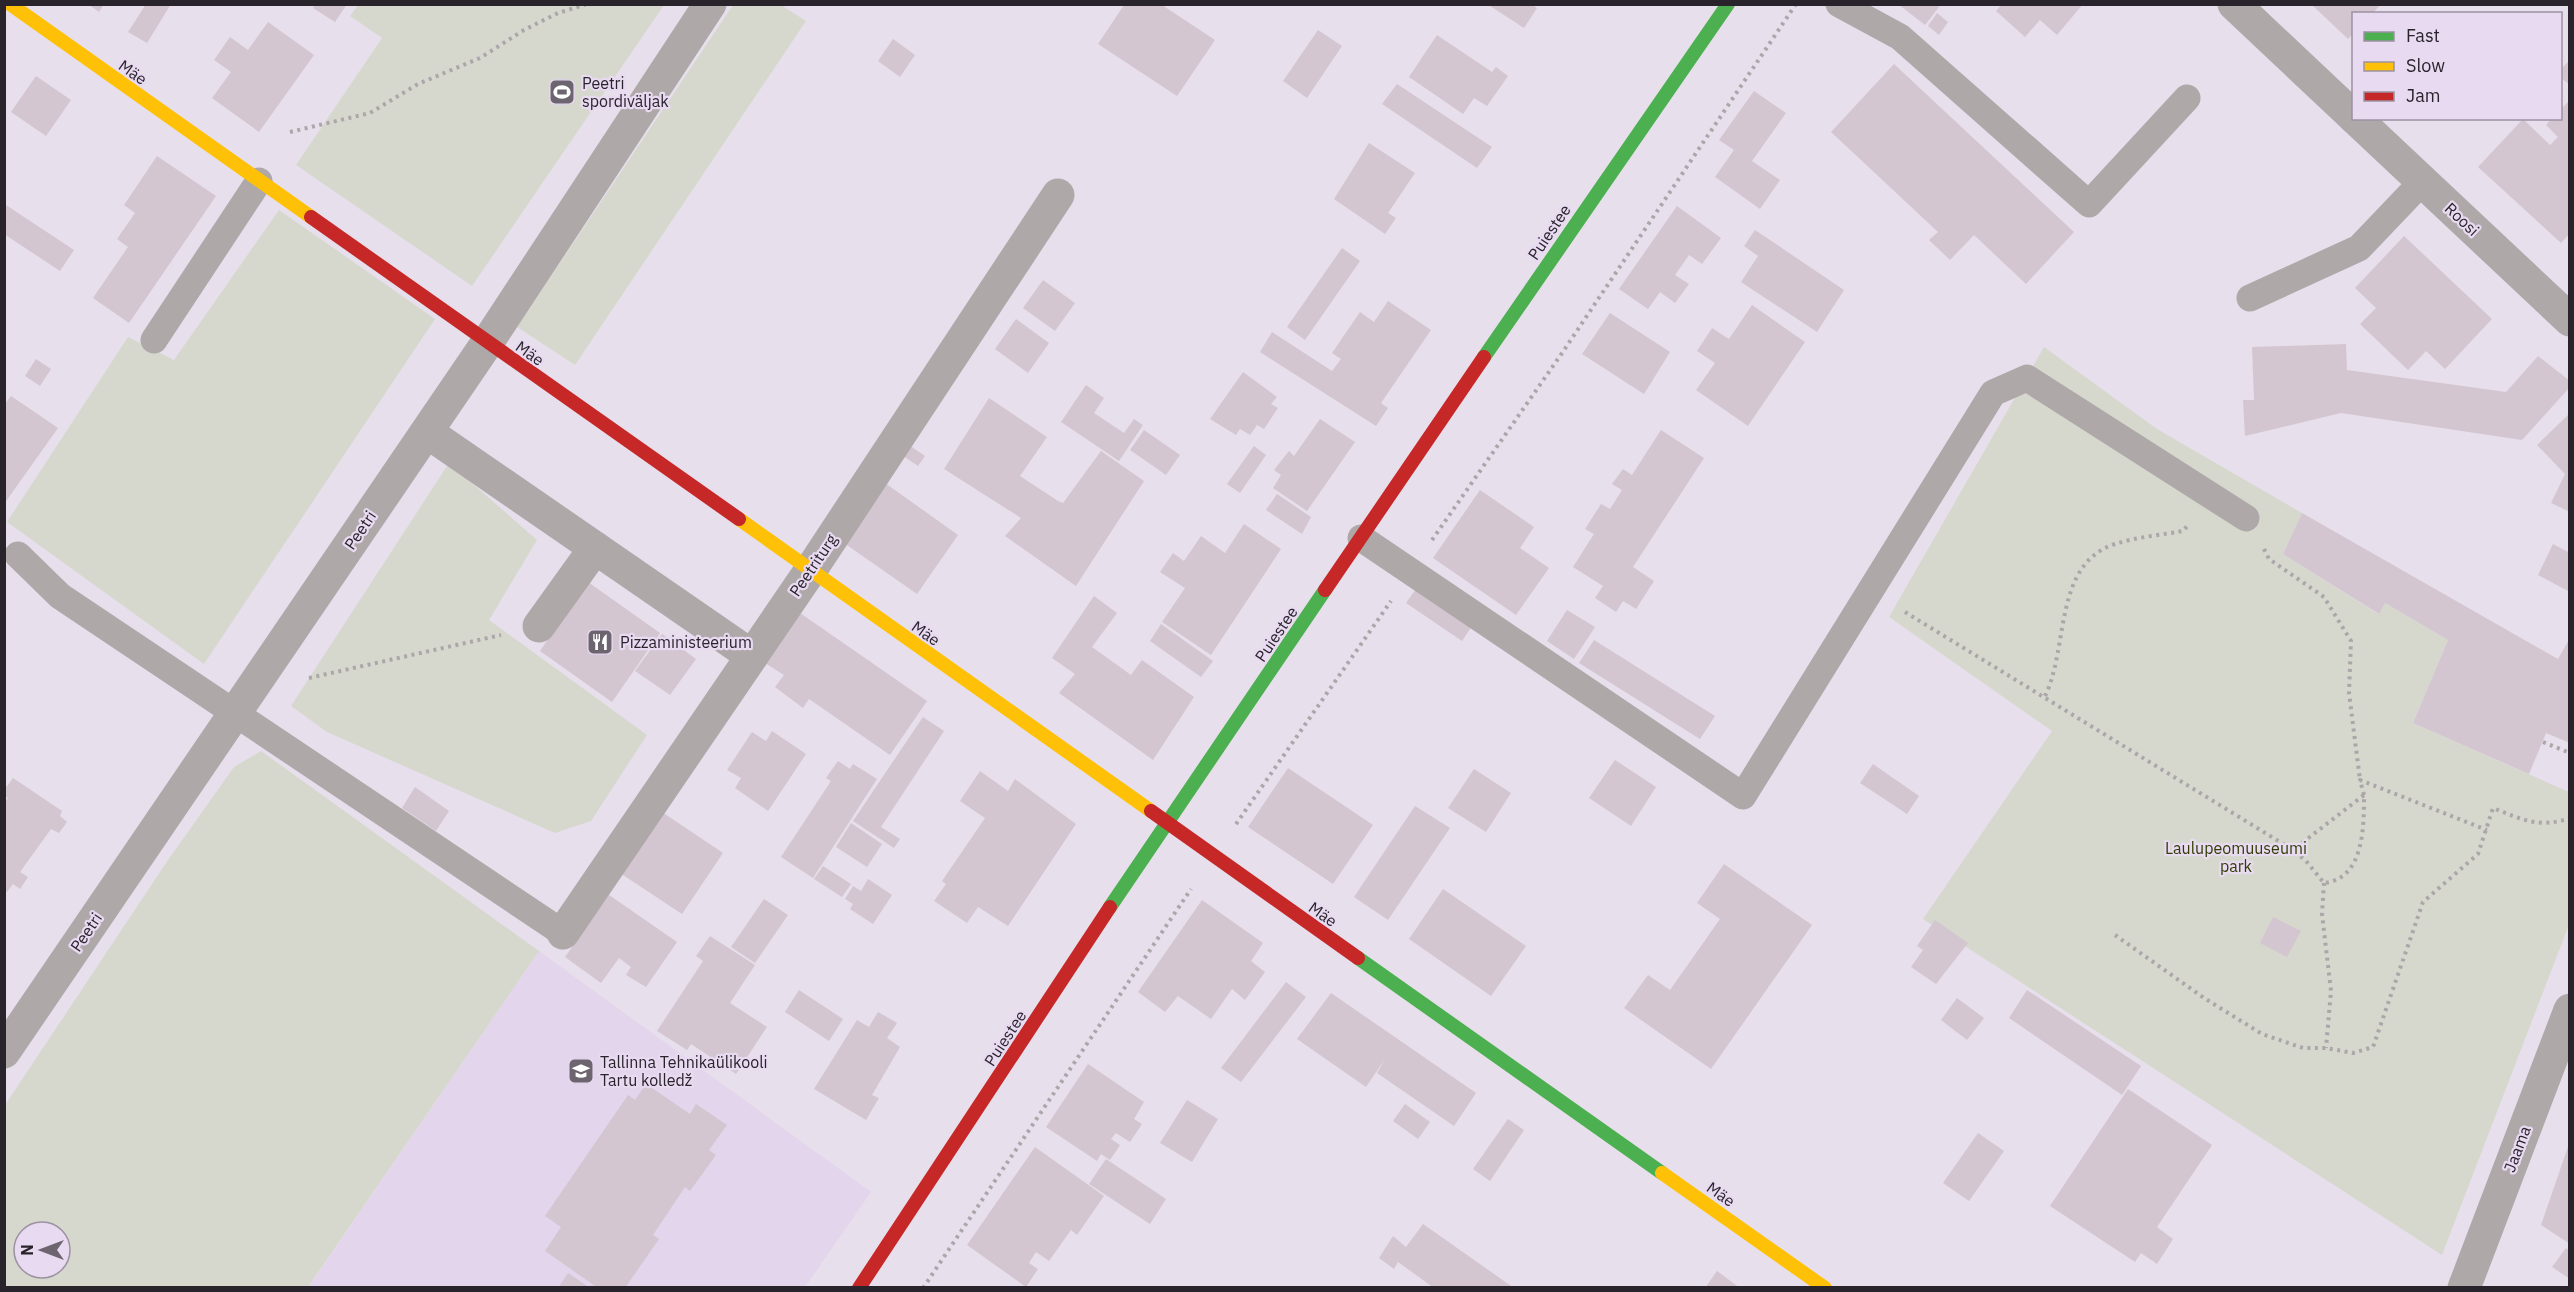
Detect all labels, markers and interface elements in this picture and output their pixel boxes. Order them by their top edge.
legend [2352,12,2562,120]
text: Fast [2406,24,2440,47]
text: Slow [2406,54,2445,77]
street label: Mäe [115,55,151,89]
place label: Peetri spordiväljak [582,73,669,111]
sports icon: Peetri spordiväljak [547,77,577,107]
text: Jam [2406,84,2441,107]
street label: Roosi [2441,198,2483,240]
street label: Puiestee [1523,200,1575,263]
street label: Mäe [512,336,548,370]
street label: Peetri [340,507,380,553]
street label: Peetriturg [785,529,841,600]
street label: Puiestee [1250,602,1302,665]
street label: Mäe [908,616,944,650]
restaurant icon: Pizzaministeerium [585,627,615,657]
place label: Pizzaministeerium [620,632,752,652]
park label: Laulupeomuuseumi park [2165,838,2307,876]
street label: Mäe [1305,897,1341,931]
street label: Peetri [66,909,106,955]
street label: Puiestee [980,1006,1030,1070]
place label: Tallinna Tehnikaülikooli Tartu kolledž [600,1052,768,1090]
school or university icon: Tallinna Tehnikaülikooli Tartu kolledž [566,1056,596,1086]
street label: Jaama [2499,1123,2535,1175]
street label: Mäe [1703,1177,1739,1211]
north arrow [12,1220,72,1280]
text: N [17,1244,37,1256]

